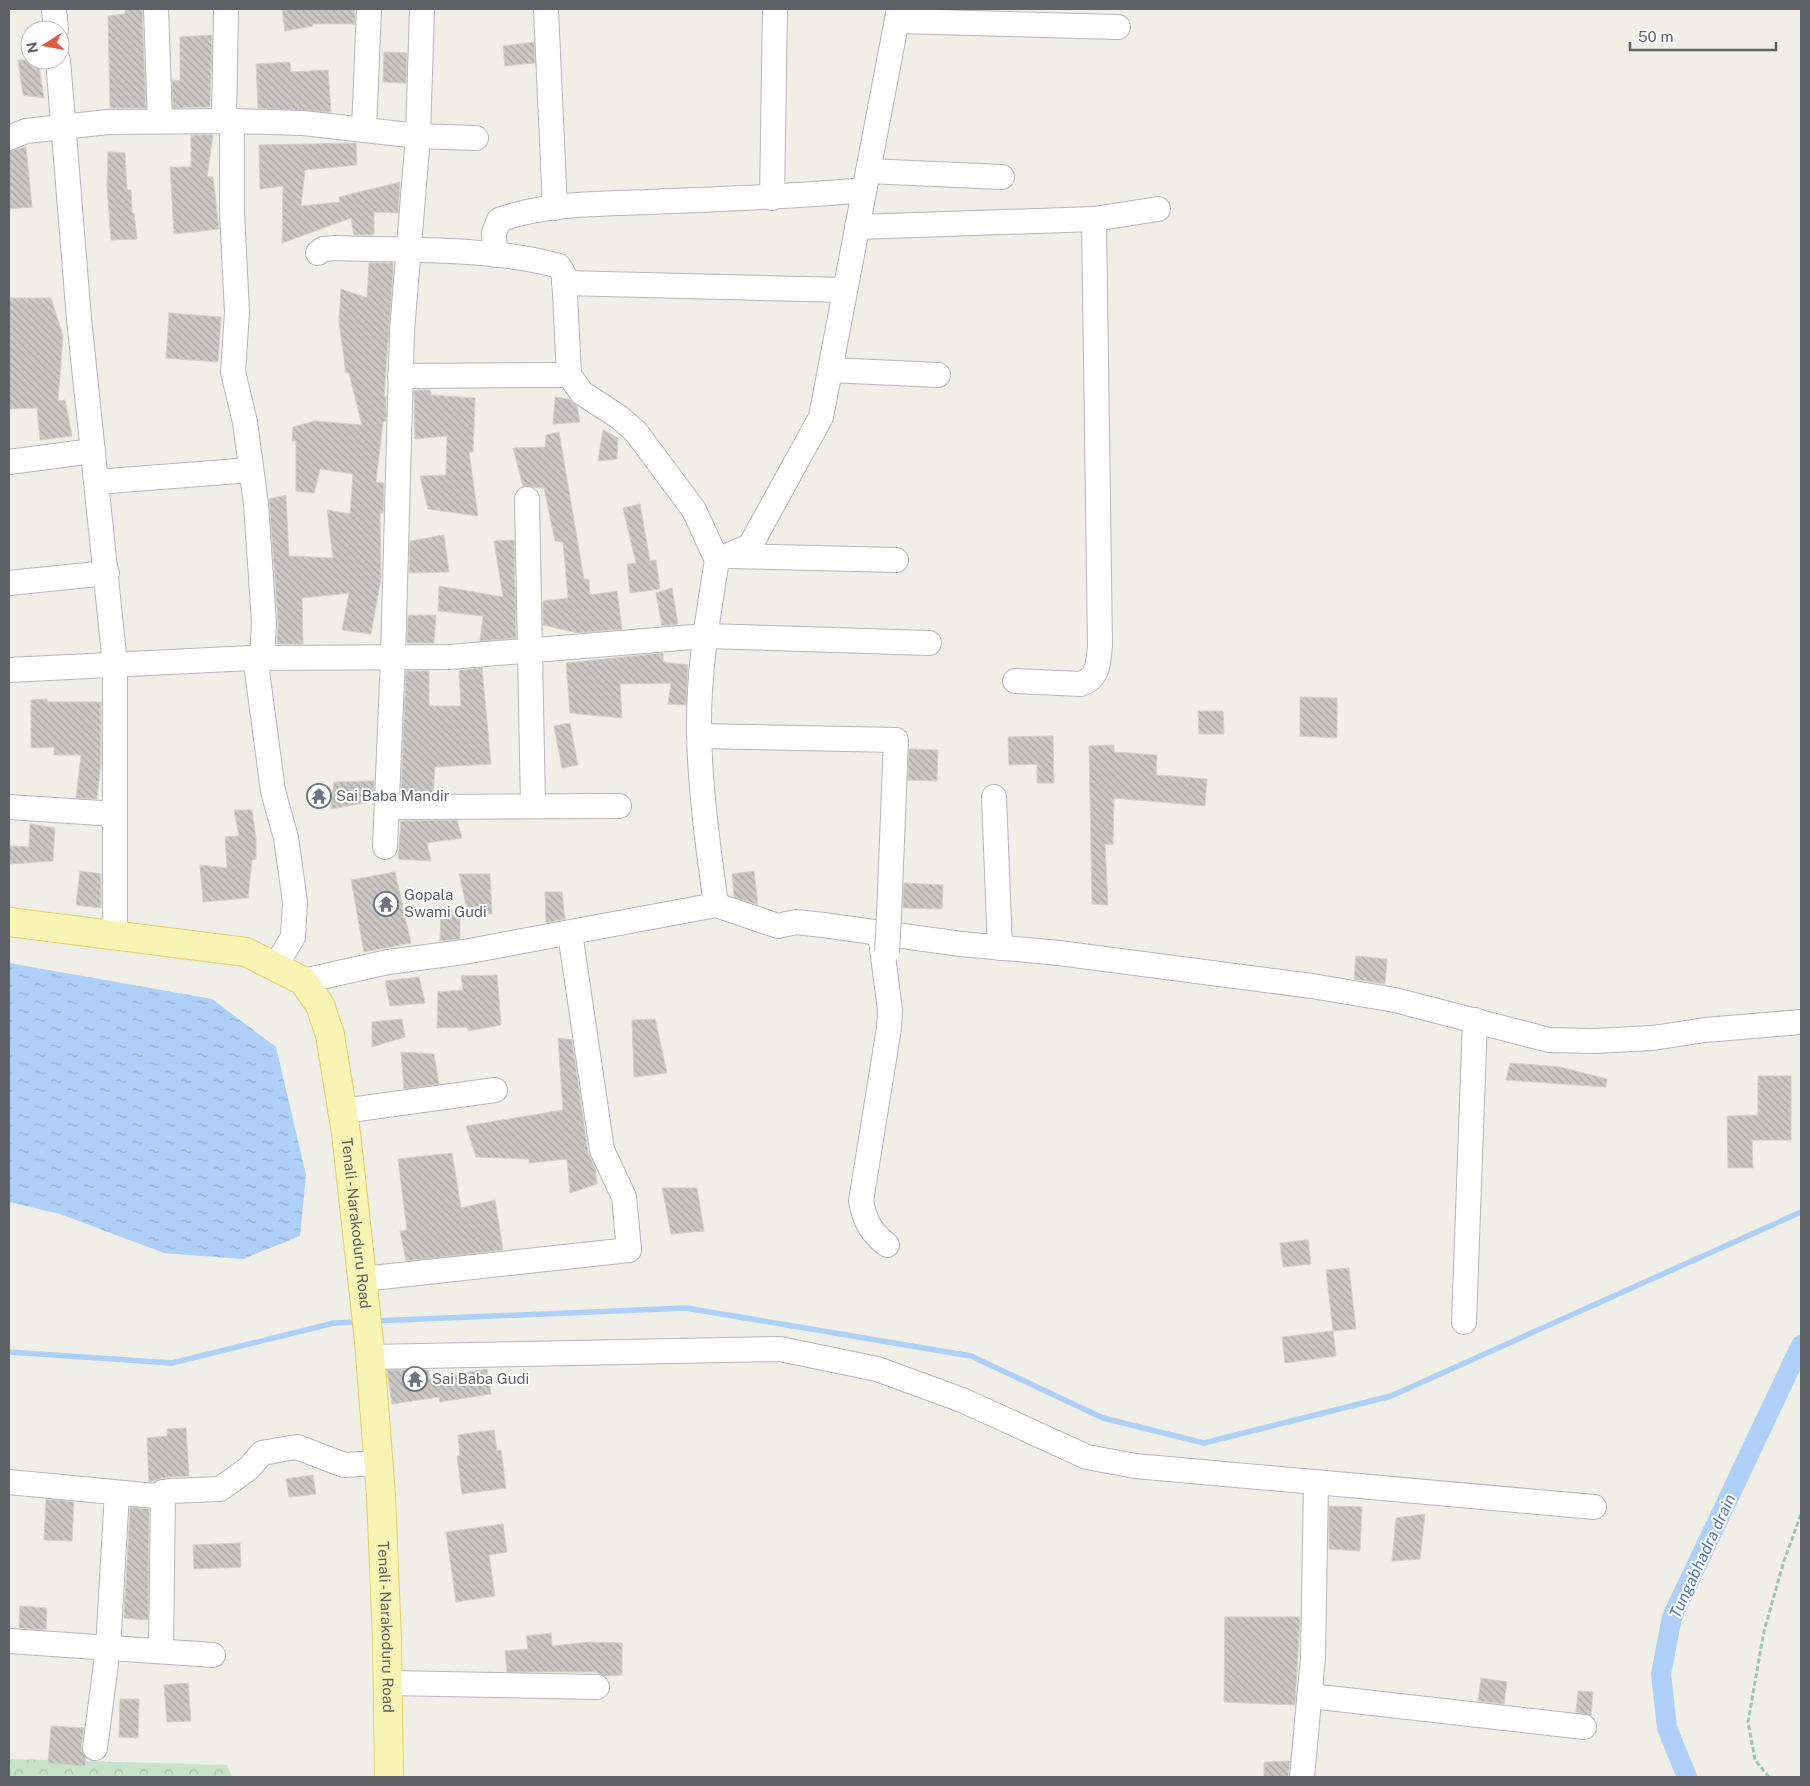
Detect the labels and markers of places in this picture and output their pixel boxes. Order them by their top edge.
temple icon: Sai Baba Mandir [306,783,332,809]
place label: Sai Baba Mandir [336,787,450,804]
place label: Gopala Swami Gudi [404,886,487,920]
temple icon: Gopala Swami Gudi [373,891,399,917]
temple icon: Sai Baba Gudi [402,1366,428,1392]
place label: Sai Baba Gudi [432,1370,529,1387]

